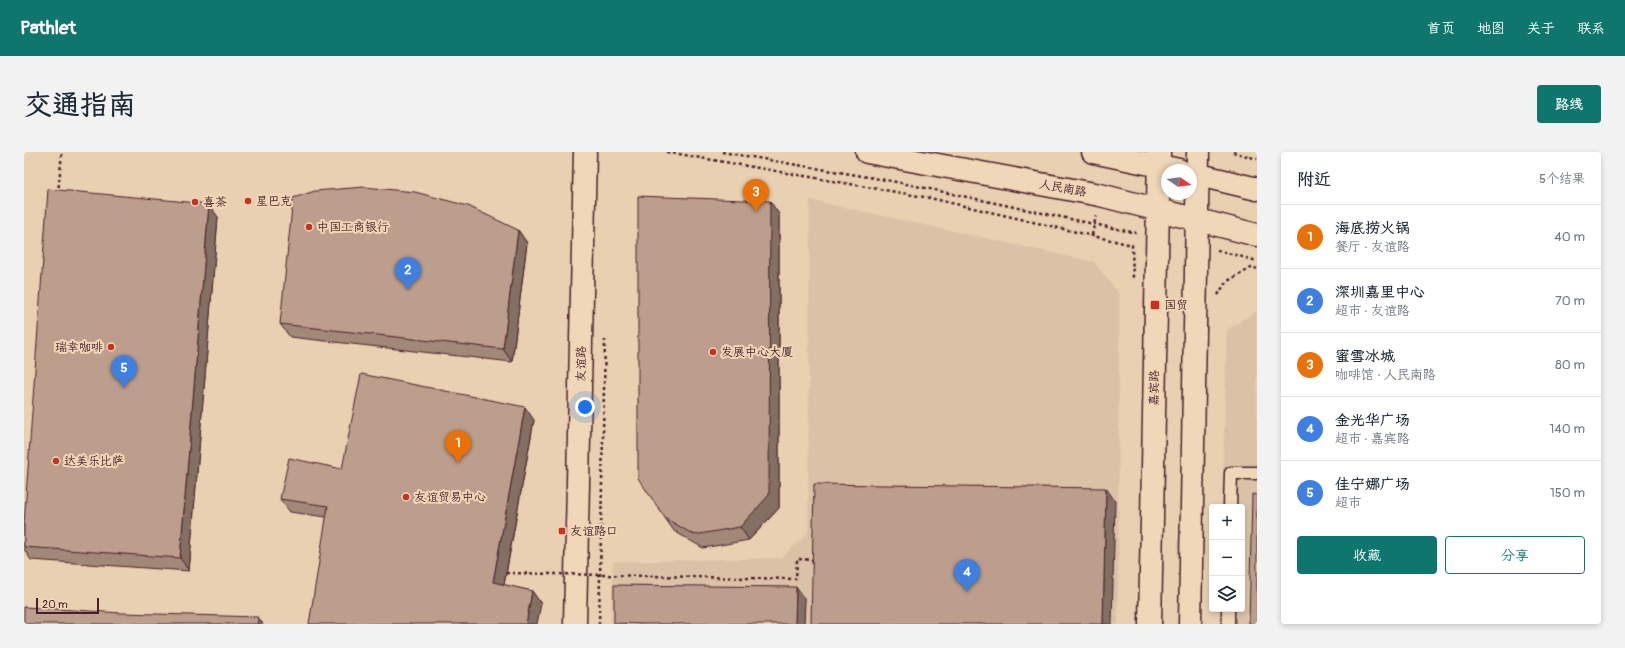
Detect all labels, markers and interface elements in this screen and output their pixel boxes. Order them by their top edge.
text: Pathlet [20,16,76,40]
text: 首页 [1427,20,1455,37]
text: 地图 [1477,20,1505,37]
text: 关于 [1527,20,1555,37]
text: 联系 [1577,20,1605,37]
button: 路线 [1537,85,1601,123]
text: 交通指南 [24,88,136,123]
north arrow [1161,164,1197,200]
text: 附近 [1297,169,1331,190]
text: 5个结果 [1539,171,1585,187]
street label: 人民南路 [1038,177,1088,200]
pin: 3 [743,179,769,212]
place label: 星巴克 [256,194,292,209]
place label: 喜茶 [203,195,227,210]
marker: 星巴克 [243,196,253,206]
marker: 喜茶 [190,197,200,207]
text: 海底捞火锅 [1335,219,1410,238]
place label: 中国工商银行 [317,220,389,235]
marker: 中国工商银行 [304,222,314,232]
text: 1 [1307,229,1313,245]
text: 40 m [1554,229,1585,245]
text: 餐厅 · 友谊路 [1335,239,1410,255]
pin: 2 [395,257,421,290]
text: 深圳嘉里中心 [1335,283,1425,302]
text: 2 [1306,293,1314,309]
text: 70 m [1555,293,1585,309]
place label: 国贸 [1164,298,1188,313]
marker: 国贸 [1149,299,1161,311]
text: 超市 · 友谊路 [1335,303,1410,319]
place label: 瑞幸咖啡 [55,340,103,355]
marker: 瑞幸咖啡 [106,342,116,352]
place label: 发展中心大厦 [721,345,793,360]
street label: 友谊路 [574,346,589,382]
marker: 发展中心大厦 [708,347,718,357]
text: 蜜雪冰城 [1335,347,1395,366]
pin: 5 [111,355,137,388]
text: 3 [1306,357,1314,373]
text: 80 m [1555,357,1585,373]
text: 咖啡馆 · 人民南路 [1335,367,1436,383]
street label: 嘉宾路 [1147,370,1162,406]
your location [575,397,595,417]
text: 金光华广场 [1335,411,1410,430]
text: 4 [1306,421,1314,437]
text: 140 m [1549,421,1585,437]
pin: 1 [445,430,471,463]
text: 超市 · 嘉宾路 [1335,431,1410,447]
place label: 达美乐比萨 [64,454,124,469]
marker: 达美乐比萨 [51,456,61,466]
text: 佳宁娜广场 [1335,475,1410,494]
text: 5 [1306,485,1314,501]
text: 150 m [1550,485,1585,501]
place label: 友谊贸易中心 [414,490,486,505]
marker: 友谊贸易中心 [401,492,411,502]
text: 超市 [1335,495,1361,511]
map controls [1209,504,1245,612]
button: + [1209,504,1245,540]
place label: 友谊路口 [570,524,618,539]
marker: 友谊路口 [557,526,567,536]
button: 收藏 [1297,536,1437,574]
button: 分享 [1445,536,1585,574]
button: − [1209,540,1245,576]
pin: 4 [954,559,980,592]
button: layers [1209,576,1245,612]
scale bar [36,596,99,615]
text: 20 m [42,598,68,611]

